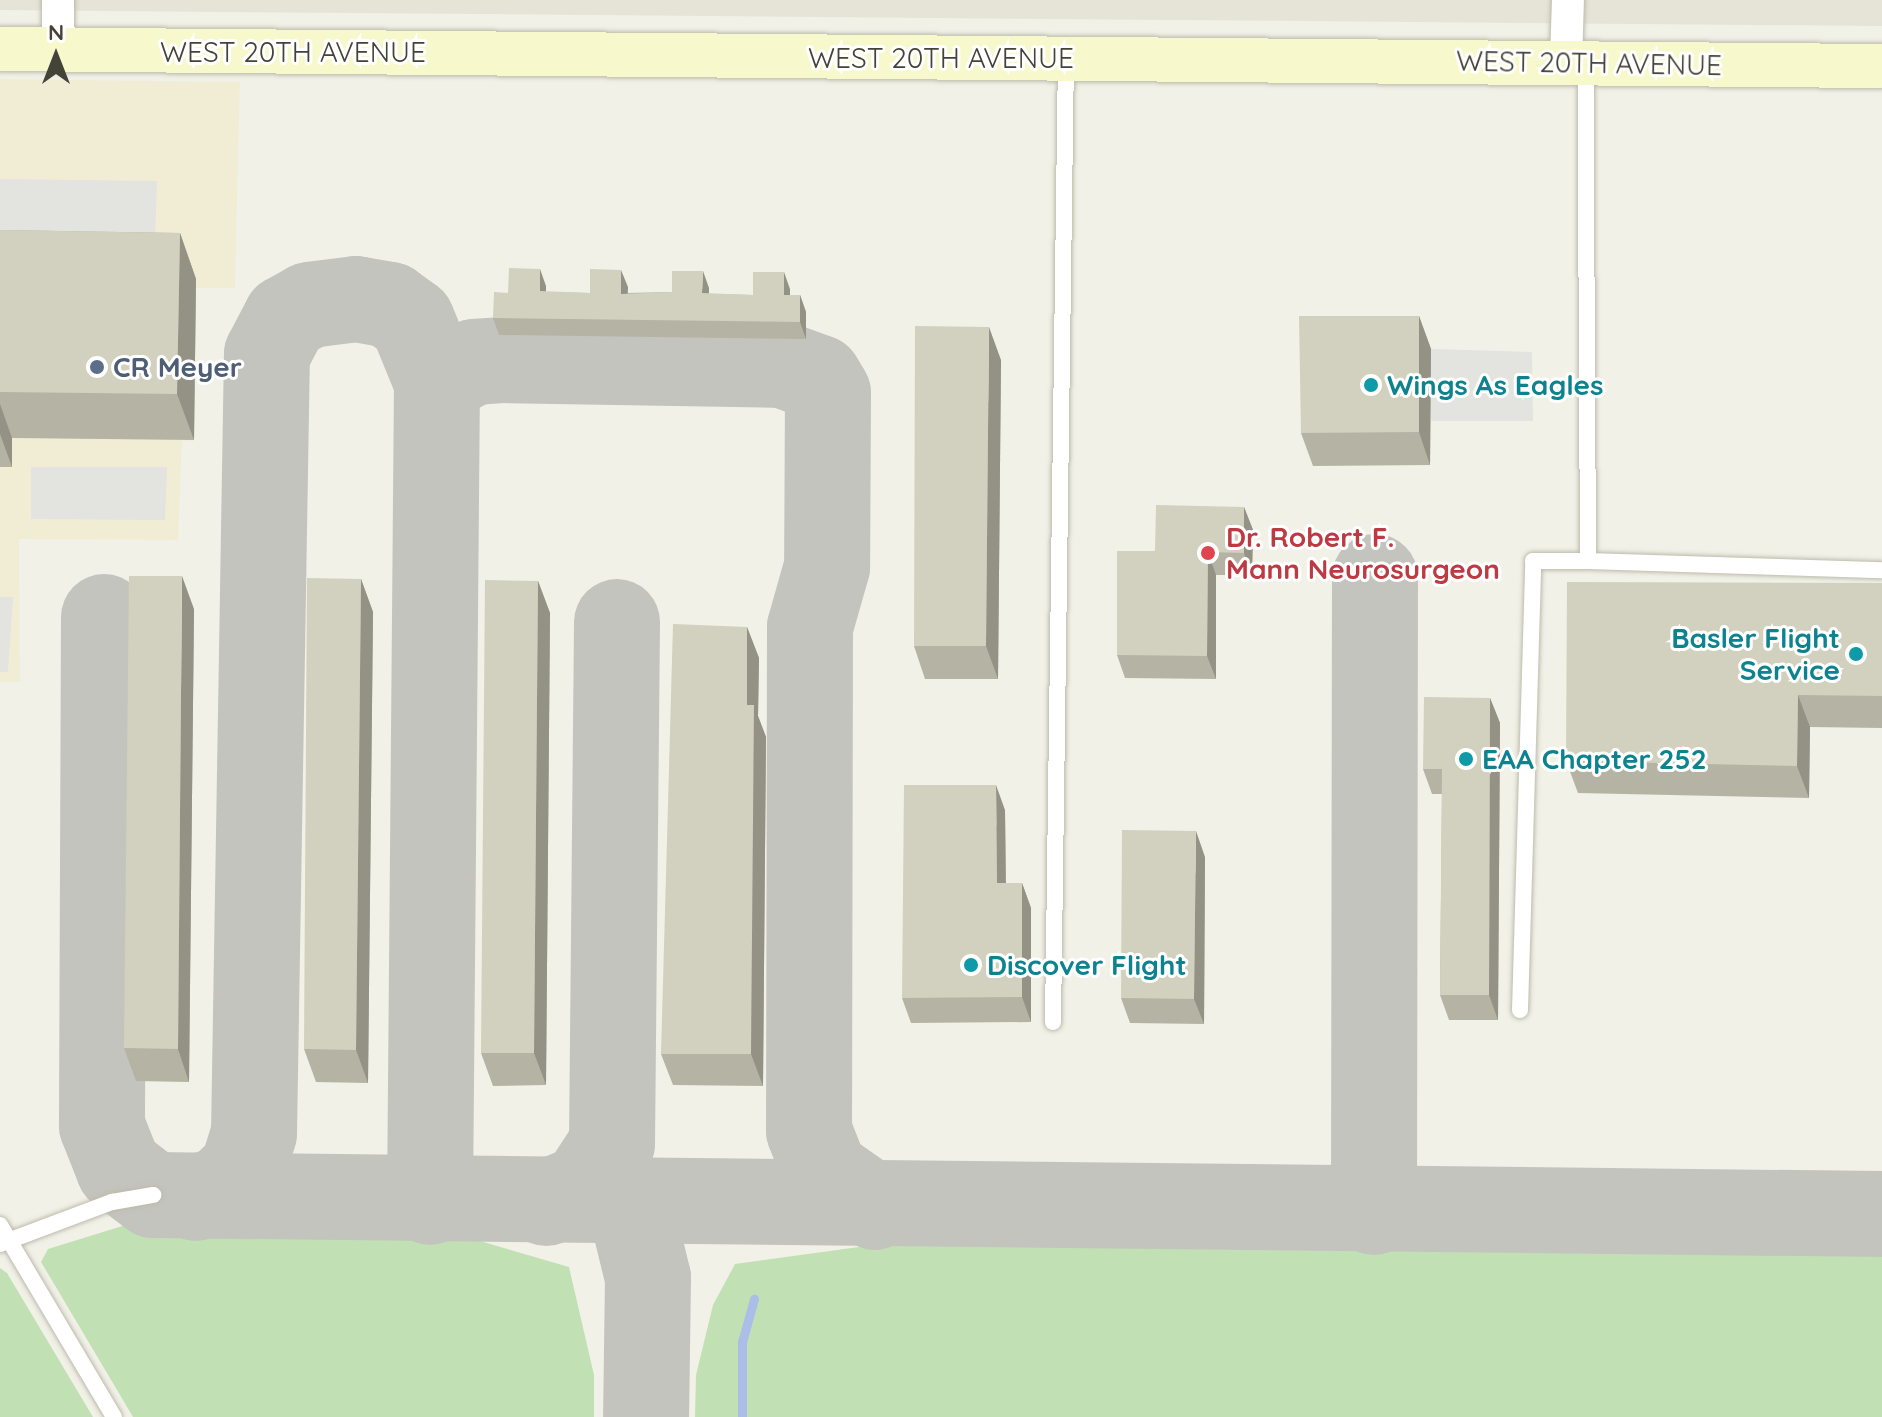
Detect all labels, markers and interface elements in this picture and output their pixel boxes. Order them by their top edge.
north arrow [16,16,96,96]
text: N [48,18,64,46]
street label: WEST 20TH AVENUE [160,35,426,69]
street label: WEST 20TH AVENUE [808,41,1074,75]
street label: WEST 20TH AVENUE [1456,44,1722,82]
place label: CR Meyer [113,350,242,384]
marker: CR Meyer [88,358,106,376]
place label: Wings As Eagles [1387,368,1604,402]
marker: Wings As Eagles [1362,376,1380,394]
place label: Dr. Robert F. Mann Neurosurgeon [1226,520,1500,586]
marker: Dr. Robert F. Mann Neurosurgeon [1197,542,1219,564]
place label: Basler Flight Service [1671,621,1840,687]
marker: Basler Flight Service [1847,645,1865,663]
place label: EAA Chapter 252 [1482,742,1707,776]
marker: EAA Chapter 252 [1457,750,1475,768]
place label: Discover Flight [987,948,1187,982]
marker: Discover Flight [962,956,980,974]

